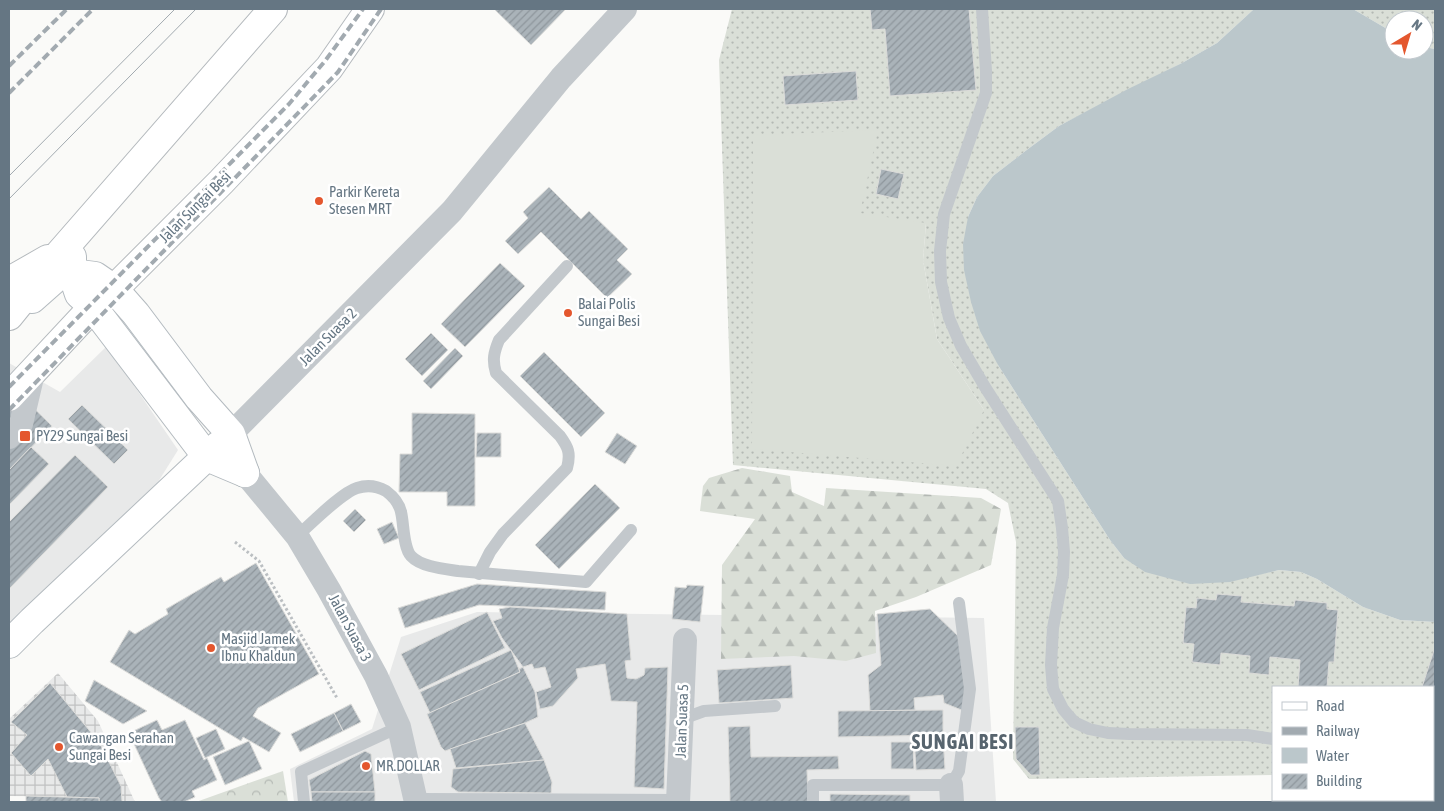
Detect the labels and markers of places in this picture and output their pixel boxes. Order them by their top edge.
place label: Parkir Kereta Stesen MRT [329,183,400,217]
marker: Parkir Kereta Stesen MRT [313,195,325,207]
place label: Balai Polis Sungai Besi [578,295,640,329]
marker: Balai Polis Sungai Besi [562,307,574,319]
place label: PY29 Sungai Besi [36,427,128,444]
marker: PY29 Sungai Besi [18,429,32,443]
place label: Masjid Jamek Ibnu Khaldun [221,630,296,664]
marker: Masjid Jamek Ibnu Khaldun [205,642,217,654]
place label: Cawangan Serahan Sungai Besi [69,729,174,763]
marker: Cawangan Serahan Sungai Besi [53,741,65,753]
place label: MR.DOLLAR [376,757,440,774]
marker: MR.DOLLAR [360,760,372,772]

